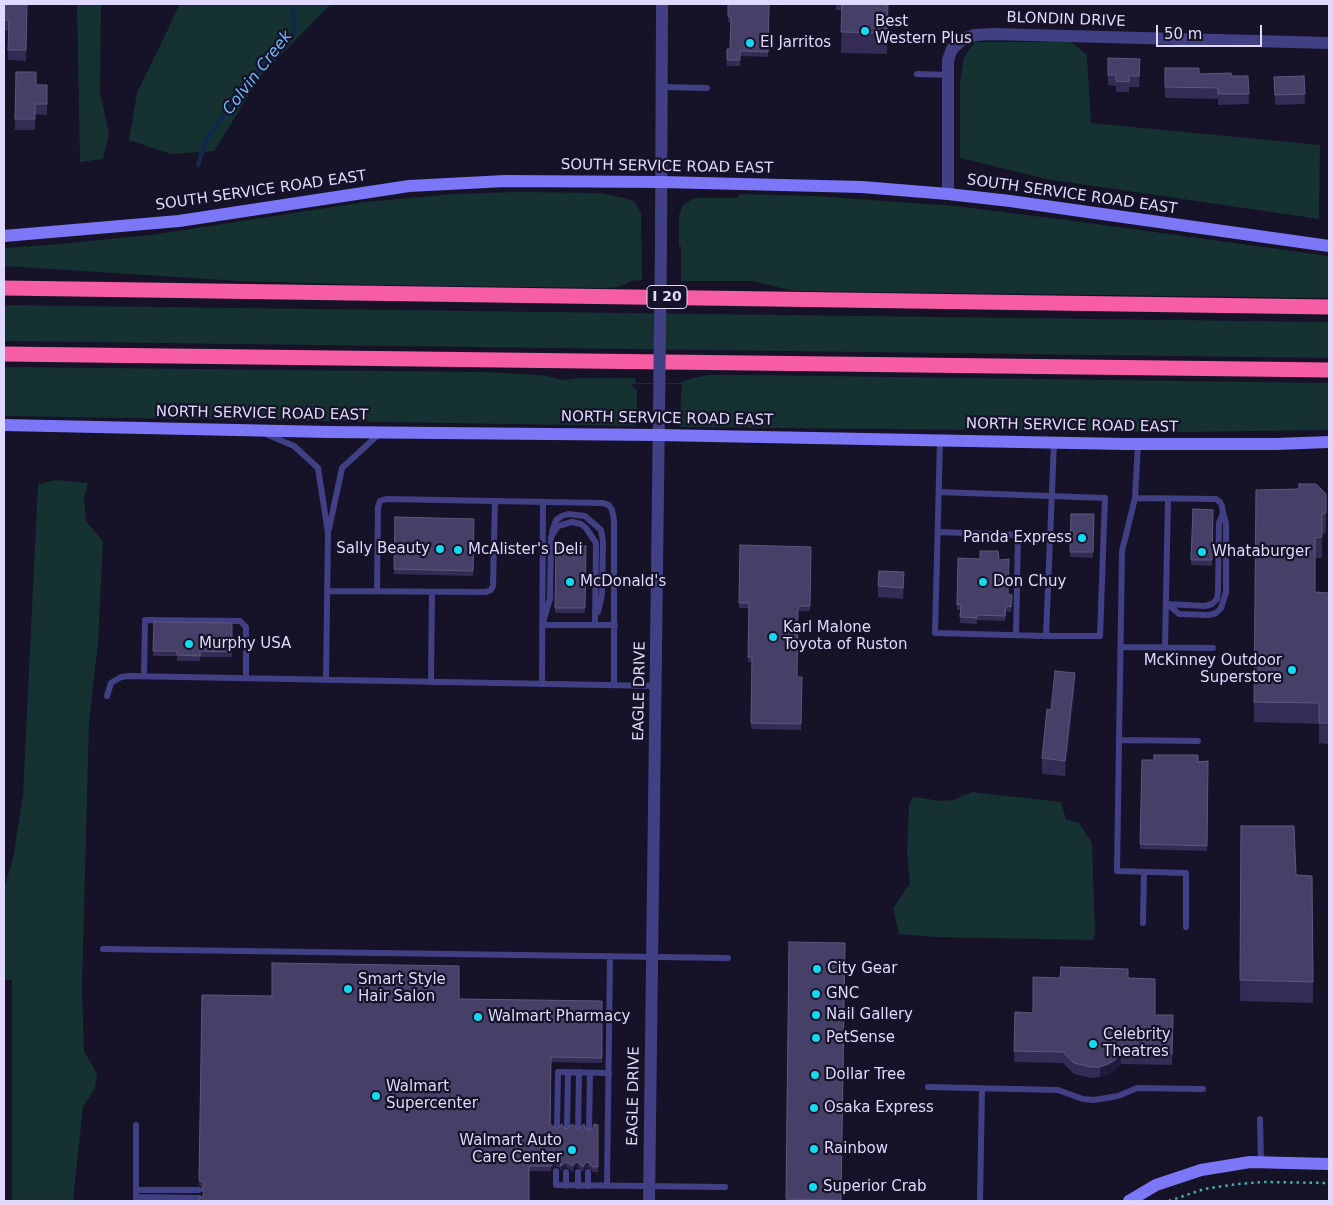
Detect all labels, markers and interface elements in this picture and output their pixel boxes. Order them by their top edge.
street label: BLONDIN DRIVE [1006,9,1126,31]
place label: Best Western Plus [875,13,972,48]
scale bar [1158,15,1264,47]
marker: Best Western Plus [859,25,871,37]
text: 50 m [1164,25,1202,43]
water label: Colvin Creek [219,27,297,119]
place label: El Jarritos [760,34,831,52]
marker: El Jarritos [744,37,756,49]
street label: SOUTH SERVICE ROAD EAST [561,156,773,178]
street label: SOUTH SERVICE ROAD EAST [155,167,367,215]
street label: SOUTH SERVICE ROAD EAST [966,171,1178,219]
road number: I 20 [647,286,687,308]
street label: NORTH SERVICE ROAD EAST [156,403,368,425]
street label: NORTH SERVICE ROAD EAST [561,408,773,430]
street label: NORTH SERVICE ROAD EAST [966,415,1178,437]
place label: Panda Express [963,529,1072,547]
marker: Panda Express [1076,532,1088,544]
place label: Sally Beauty [336,540,430,558]
place label: McAlister's Deli [468,541,583,559]
marker: Sally Beauty [434,543,446,555]
place label: Whataburger [1212,543,1310,561]
marker: McAlister's Deli [452,544,464,556]
marker: Whataburger [1196,546,1208,558]
place label: McDonald's [580,573,666,591]
place label: Don Chuy [993,573,1066,591]
marker: McDonald's [564,576,576,588]
marker: Don Chuy [977,576,989,588]
place label: Karl Malone Toyota of Ruston [783,619,908,654]
marker: Karl Malone Toyota of Ruston [767,631,779,643]
place label: Murphy USA [199,635,291,653]
marker: Murphy USA [183,638,195,650]
street label: EAGLE DRIVE [630,641,650,741]
place label: McKinney Outdoor Superstore [1144,652,1282,687]
marker: McKinney Outdoor Superstore [1286,664,1298,676]
place label: City Gear [827,960,897,978]
marker: City Gear [811,963,823,975]
place label: Smart Style Hair Salon [358,971,446,1006]
marker: Smart Style Hair Salon [342,983,354,995]
place label: GNC [826,985,859,1003]
marker: GNC [810,988,822,1000]
place label: Nail Gallery [826,1006,913,1024]
place label: Walmart Pharmacy [488,1008,630,1026]
marker: Nail Gallery [810,1009,822,1021]
marker: Walmart Pharmacy [472,1011,484,1023]
place label: Celebrity Theatres [1103,1026,1171,1061]
place label: PetSense [826,1029,895,1047]
marker: PetSense [810,1032,822,1044]
marker: Celebrity Theatres [1087,1038,1099,1050]
street label: EAGLE DRIVE [624,1046,644,1146]
place label: Dollar Tree [825,1066,905,1084]
marker: Dollar Tree [809,1069,821,1081]
place label: Walmart Supercenter [386,1078,478,1113]
marker: Walmart Supercenter [370,1090,382,1102]
place label: Osaka Express [824,1099,934,1117]
marker: Osaka Express [808,1102,820,1114]
place label: Walmart Auto Care Center [459,1132,562,1167]
place label: Rainbow [824,1140,888,1158]
marker: Rainbow [808,1143,820,1155]
marker: Walmart Auto Care Center [566,1144,578,1156]
place label: Superior Crab [823,1178,927,1196]
marker: Superior Crab [807,1181,819,1193]

